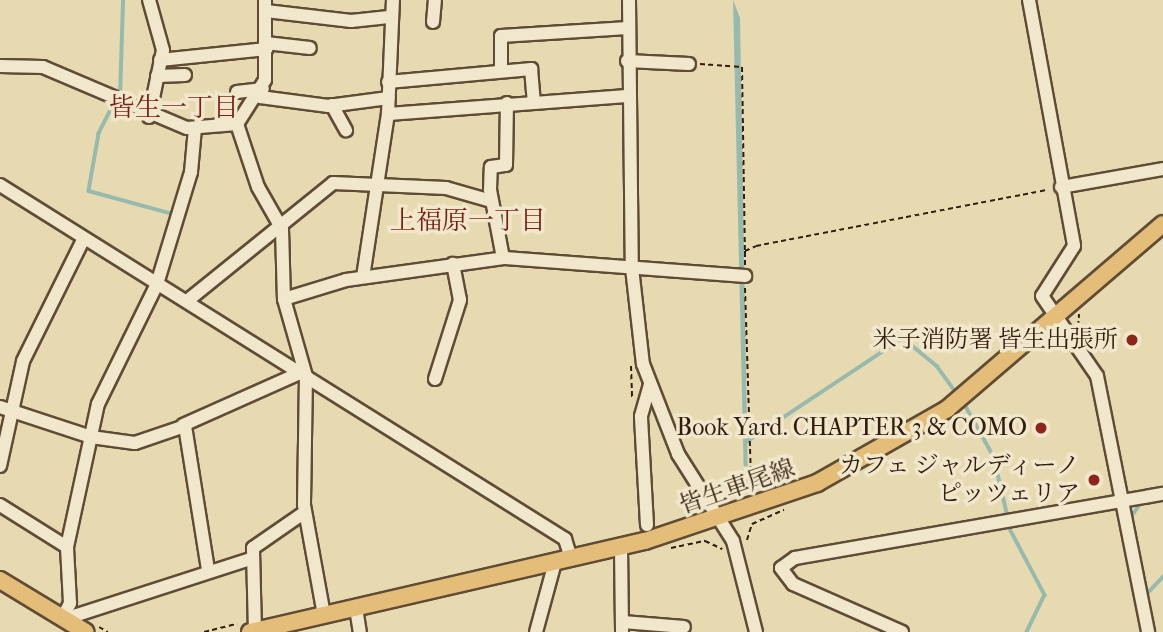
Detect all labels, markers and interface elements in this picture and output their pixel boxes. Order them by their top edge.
district label: 皆生一丁目 [109,92,239,124]
district label: 上福原一丁目 [390,205,546,237]
place label: 米子消防署 皆生出張所 [873,326,1118,354]
marker: 米子消防署 皆生出張所 [1124,332,1140,348]
place label: Book Yard. CHAPTER 3 & COMO [677,414,1027,442]
marker: Book Yard. CHAPTER 3 & COMO [1033,420,1049,436]
place label: カフェ ジャルディーノ ピッツェリア [835,452,1080,508]
street label: 皆生車尾線 [676,454,798,520]
marker: カフェ ジャルディーノ ピッツェリア [1086,472,1102,488]

